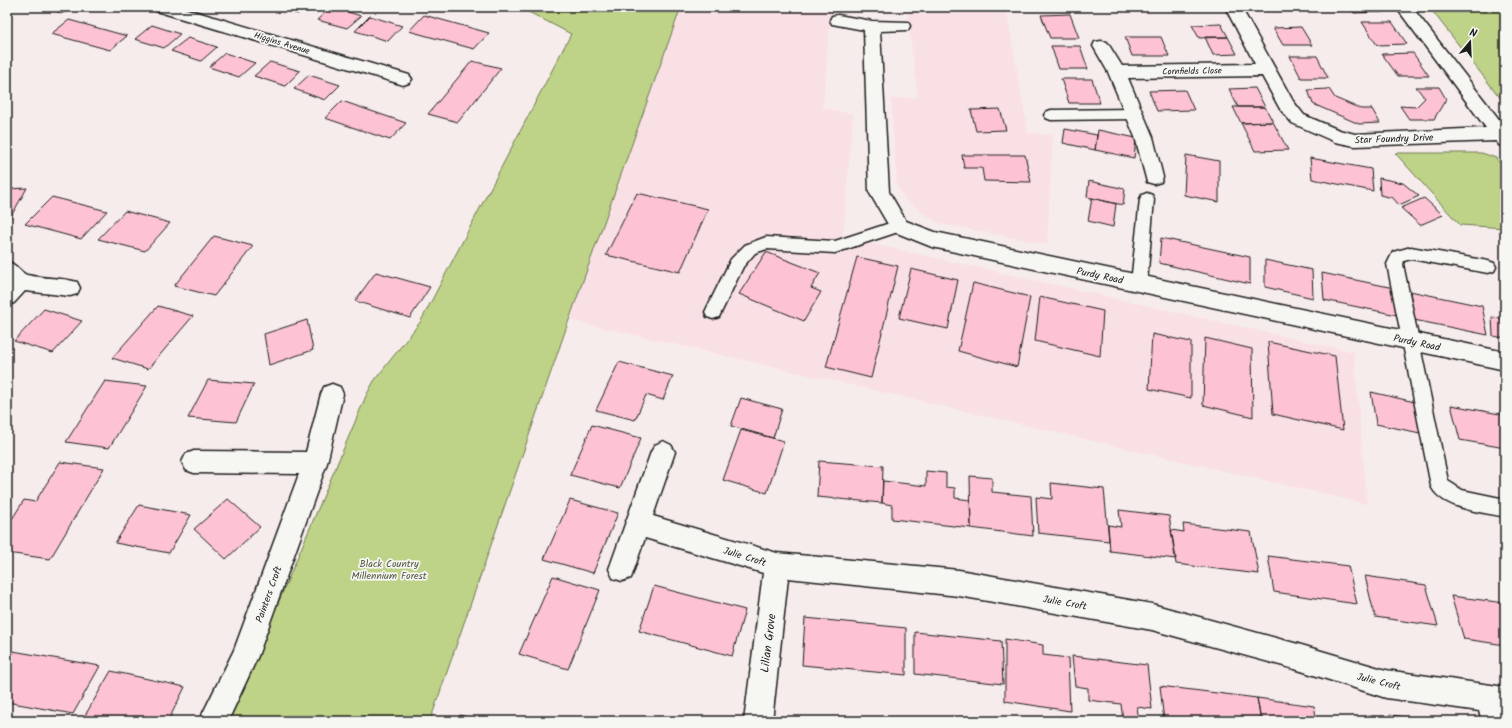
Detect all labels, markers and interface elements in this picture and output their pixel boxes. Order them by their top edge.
north arrow [1450,22,1490,62]
text: N [1467,24,1479,43]
street label: Higgins Avenue [252,28,312,59]
street label: Cornfields Close [1162,63,1222,80]
street label: Star Foundry Drive [1354,130,1434,148]
street label: Purdy Road [1075,263,1126,289]
street label: Purdy Road [1392,330,1443,356]
street label: Julie Croft [721,543,768,571]
park label: Black Country Millennium Forest [351,556,427,584]
street label: Painters Croft [251,564,287,625]
street label: Julie Croft [1042,591,1088,615]
street label: Lilian Grove [755,612,782,674]
street label: Julie Croft [1355,669,1402,695]

